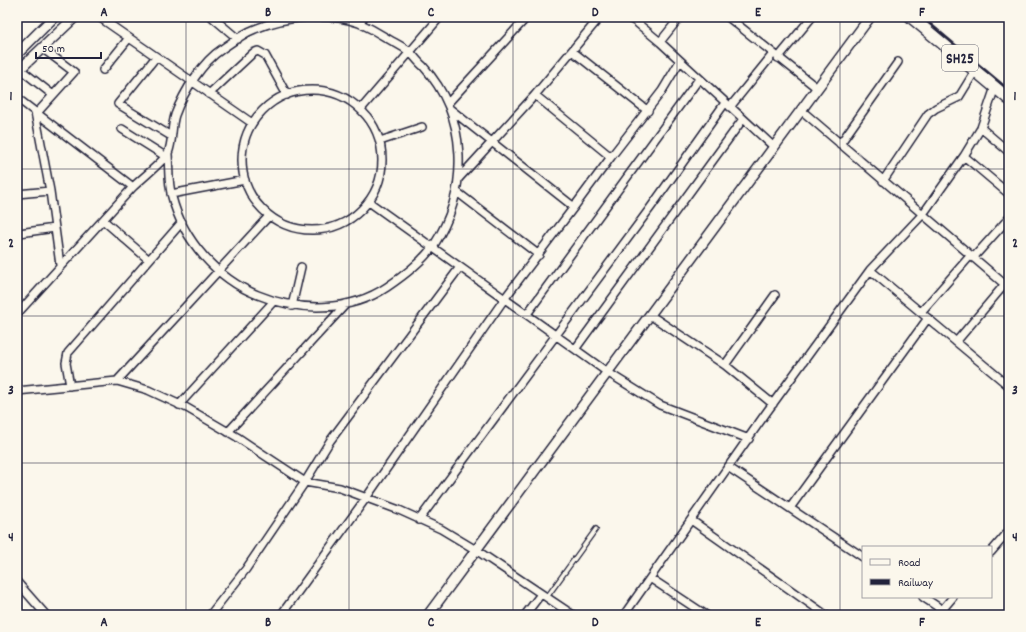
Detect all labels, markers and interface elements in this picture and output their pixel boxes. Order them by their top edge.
text: A [100,4,108,23]
text: B [265,4,271,23]
text: C [428,4,435,23]
text: D [592,4,599,23]
text: E [755,4,762,23]
text: F [919,4,925,23]
scale bar [36,34,101,60]
text: 50 m [42,41,65,58]
road number: SH25 [942,45,978,71]
text: 1 [10,88,13,107]
text: 1 [1014,88,1017,107]
text: 2 [8,235,14,254]
text: 2 [1012,235,1018,254]
text: 3 [8,382,14,401]
text: 3 [1012,382,1018,401]
text: 4 [8,529,14,548]
text: 4 [1012,529,1018,548]
legend [862,546,992,598]
text: Road [898,555,920,572]
text: Railway [898,575,934,592]
text: A [100,614,108,632]
text: B [265,614,271,632]
text: C [428,614,435,632]
text: D [592,614,599,632]
text: E [755,614,762,632]
text: F [919,614,925,632]

